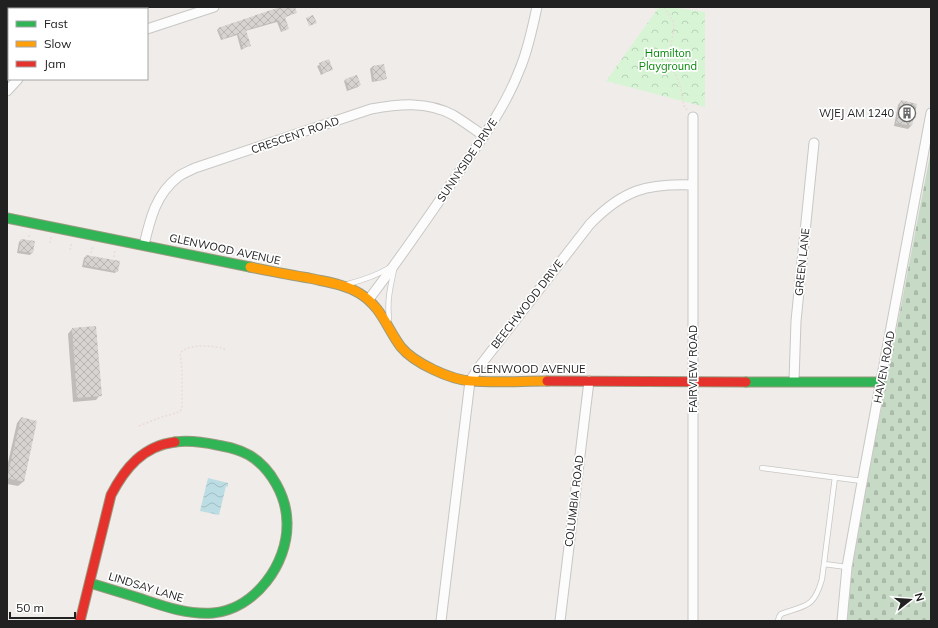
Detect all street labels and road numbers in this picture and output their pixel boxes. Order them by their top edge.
street label: CRESCENT ROAD [249,113,341,157]
street label: SUNNYSIDE DRIVE [434,116,500,204]
street label: GREEN LANE [791,227,813,297]
street label: GLENWOOD AVENUE [168,230,282,268]
street label: BEECHWOOD DRIVE [488,257,566,351]
street label: FAIRVIEW ROAD [686,325,700,413]
street label: HAVEN ROAD [870,330,898,404]
street label: GLENWOOD AVENUE [472,362,586,376]
street label: COLUMBIA ROAD [561,454,587,548]
street label: LINDSAY LANE [107,569,185,605]

